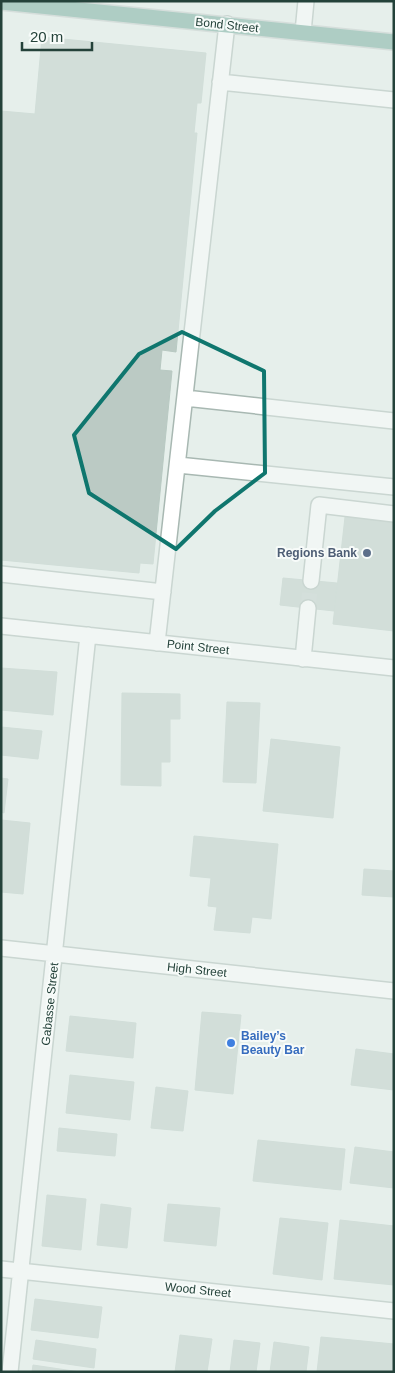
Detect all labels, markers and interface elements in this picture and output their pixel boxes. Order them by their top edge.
street label: Bond Street [195,15,260,35]
scale bar [22,20,92,52]
text: 20 m [30,28,63,45]
place label: Regions Bank [277,546,357,560]
marker: Regions Bank [361,547,373,559]
street label: Point Street [166,637,231,657]
street label: High Street [166,960,228,980]
street label: Gabasse Street [39,961,61,1046]
place label: Bailey’s Beauty Bar [241,1029,305,1057]
marker: Bailey’s Beauty Bar [225,1037,237,1049]
street label: Wood Street [164,1280,232,1301]

